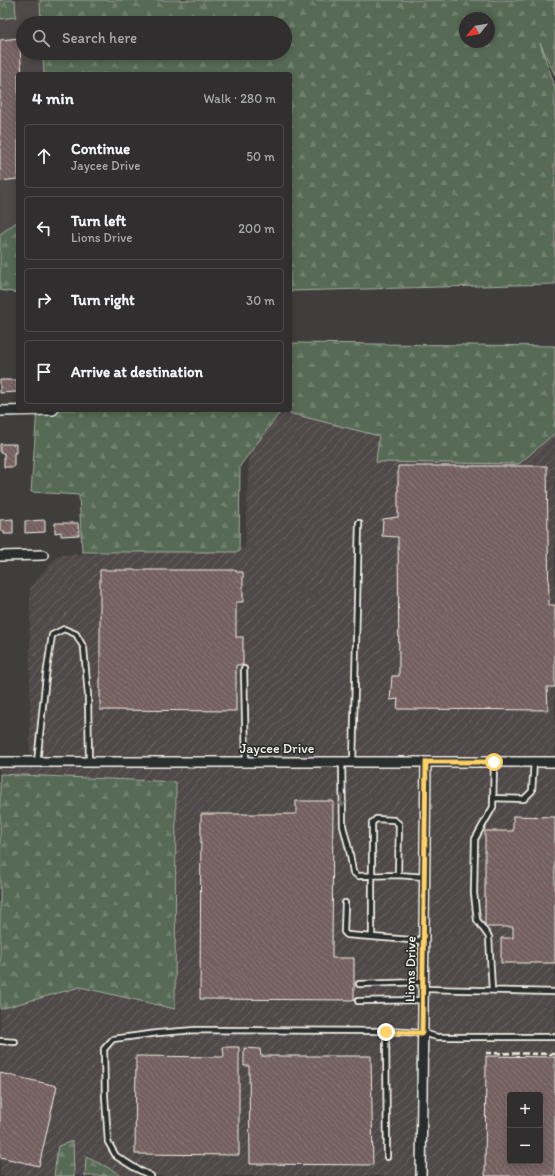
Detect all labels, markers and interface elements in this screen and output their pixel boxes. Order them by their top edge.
north arrow [459,12,495,48]
search box [16,16,292,60]
icon: search [30,27,52,49]
text: Search here [62,29,137,47]
text: 4 min [32,88,74,108]
text: Walk · 280 m [203,91,276,106]
text: Continue [71,140,130,158]
icon: ahead [33,145,55,167]
text: 50 m [246,149,275,164]
text: Jaycee Drive [71,158,140,173]
text: Turn left [71,212,126,230]
icon: left [33,217,55,239]
text: 200 m [238,221,275,236]
text: Lions Drive [71,230,132,245]
icon: right [33,289,55,311]
text: Turn right [71,291,135,309]
text: 30 m [246,293,275,308]
icon: arrive [33,361,55,383]
text: Arrive at destination [71,363,203,381]
street label: Jaycee Drive [240,740,315,757]
route start [485,753,503,771]
one-way arrow [338,794,346,807]
street label: Lions Drive [401,935,420,1002]
route end [377,1023,395,1041]
map controls [507,1092,543,1164]
button: + [507,1092,543,1128]
button: − [507,1128,543,1164]

